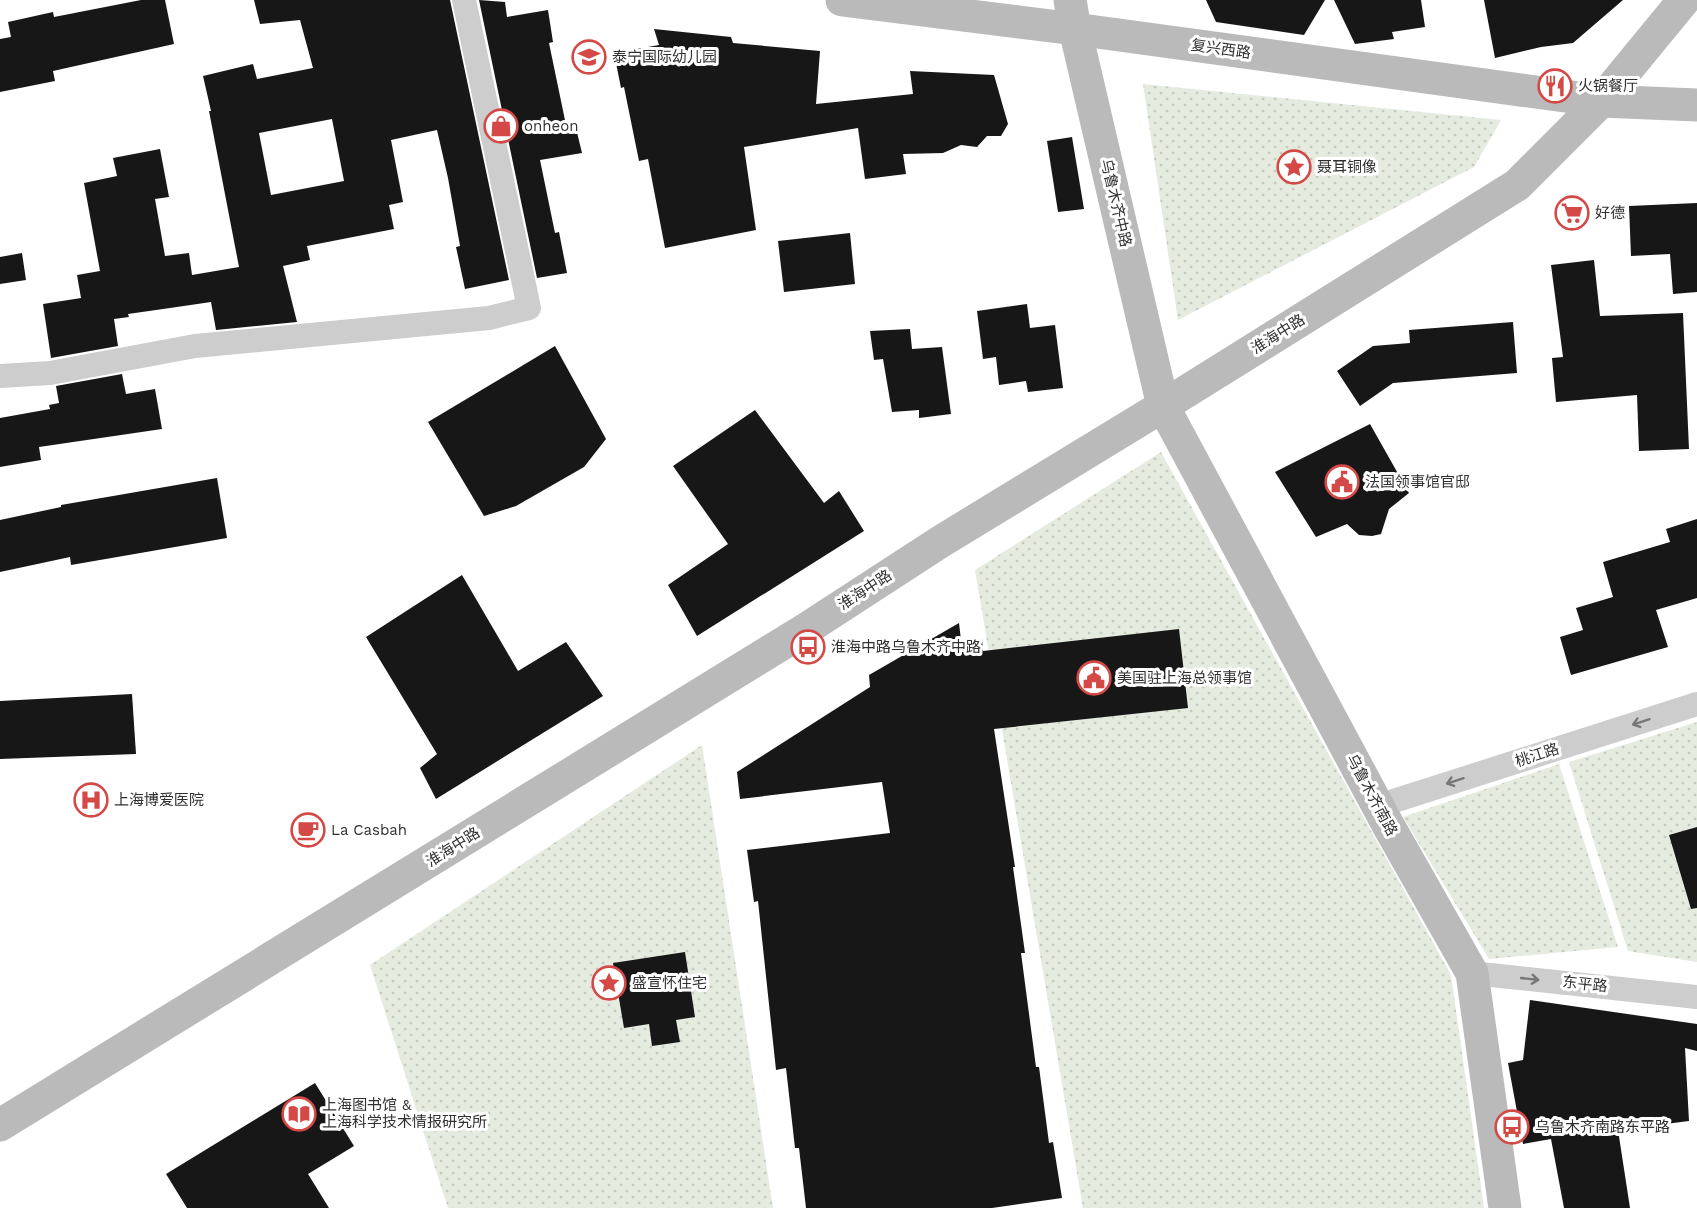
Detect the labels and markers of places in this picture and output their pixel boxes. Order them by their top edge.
school or university icon: 泰宁国际幼儿园 [571,39,607,75]
place label: 泰宁国际幼儿园 [612,48,717,66]
restaurant icon: 火锅餐厅 [1537,68,1573,104]
place label: 火锅餐厅 [1578,77,1638,95]
shop icon: onheon [483,108,519,144]
place label: onheon [524,117,579,135]
place icon: 聂耳铜像 [1276,149,1312,185]
place label: 聂耳铜像 [1317,158,1377,176]
supermarket icon: 好德 [1554,195,1590,231]
place label: 好德 [1595,204,1625,222]
public building icon: 法国领事馆官邸 [1324,464,1360,500]
place label: 法国领事馆官邸 [1365,473,1470,491]
bus stop icon: 淮海中路乌鲁木齐中路 [790,629,826,665]
place label: 淮海中路乌鲁木齐中路 [831,638,981,656]
public building icon: 美国驻上海总领事馆 [1076,660,1112,696]
place label: 美国驻上海总领事馆 [1117,669,1252,687]
hospital icon: 上海博爱医院 [73,782,109,818]
place label: 上海博爱医院 [114,791,204,809]
cafe icon: La Casbah [290,812,326,848]
place label: La Casbah [331,821,407,839]
place icon: 盛宣怀住宅 [591,965,627,1001]
place label: 盛宣怀住宅 [632,974,707,992]
library icon: 上海图书馆 & 上海科学技术情报研究所 [281,1096,317,1132]
place label: 上海图书馆 & 上海科学技术情报研究所 [322,1096,487,1131]
bus stop icon: 乌鲁木齐南路东平路 [1494,1109,1530,1145]
place label: 乌鲁木齐南路东平路 [1535,1118,1670,1136]

